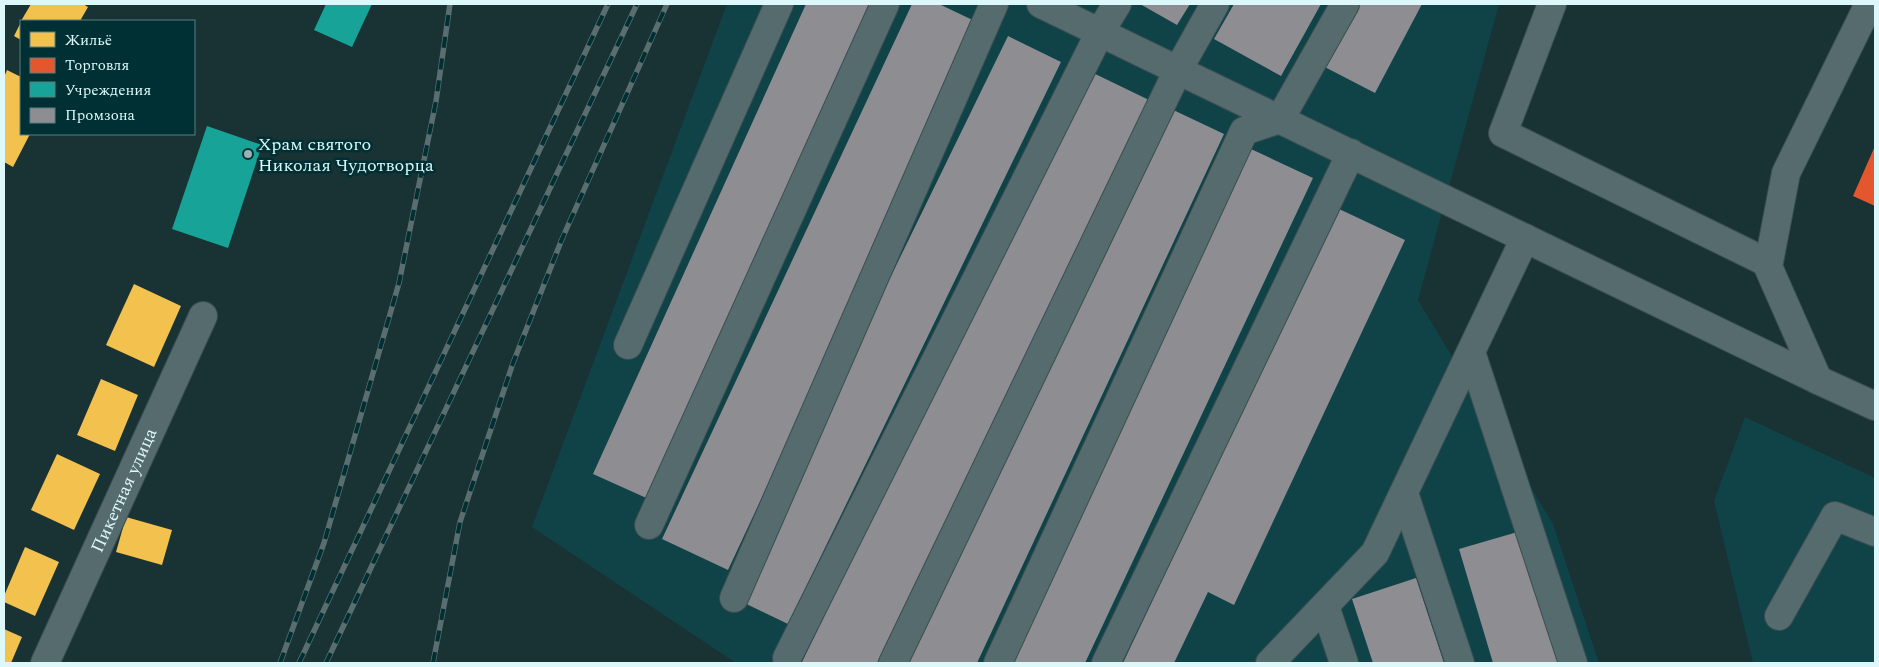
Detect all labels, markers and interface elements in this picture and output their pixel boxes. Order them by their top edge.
legend [20,20,195,135]
text: Жильё [65,29,112,52]
text: Торговля [65,54,129,77]
text: Учреждения [65,79,151,102]
text: Промзона [65,104,136,127]
place label: Храм святого Николая Чудотворца [258,131,434,179]
marker: Храм святого Николая Чудотворца [242,148,254,160]
street label: Пикетная улица [84,423,164,557]

